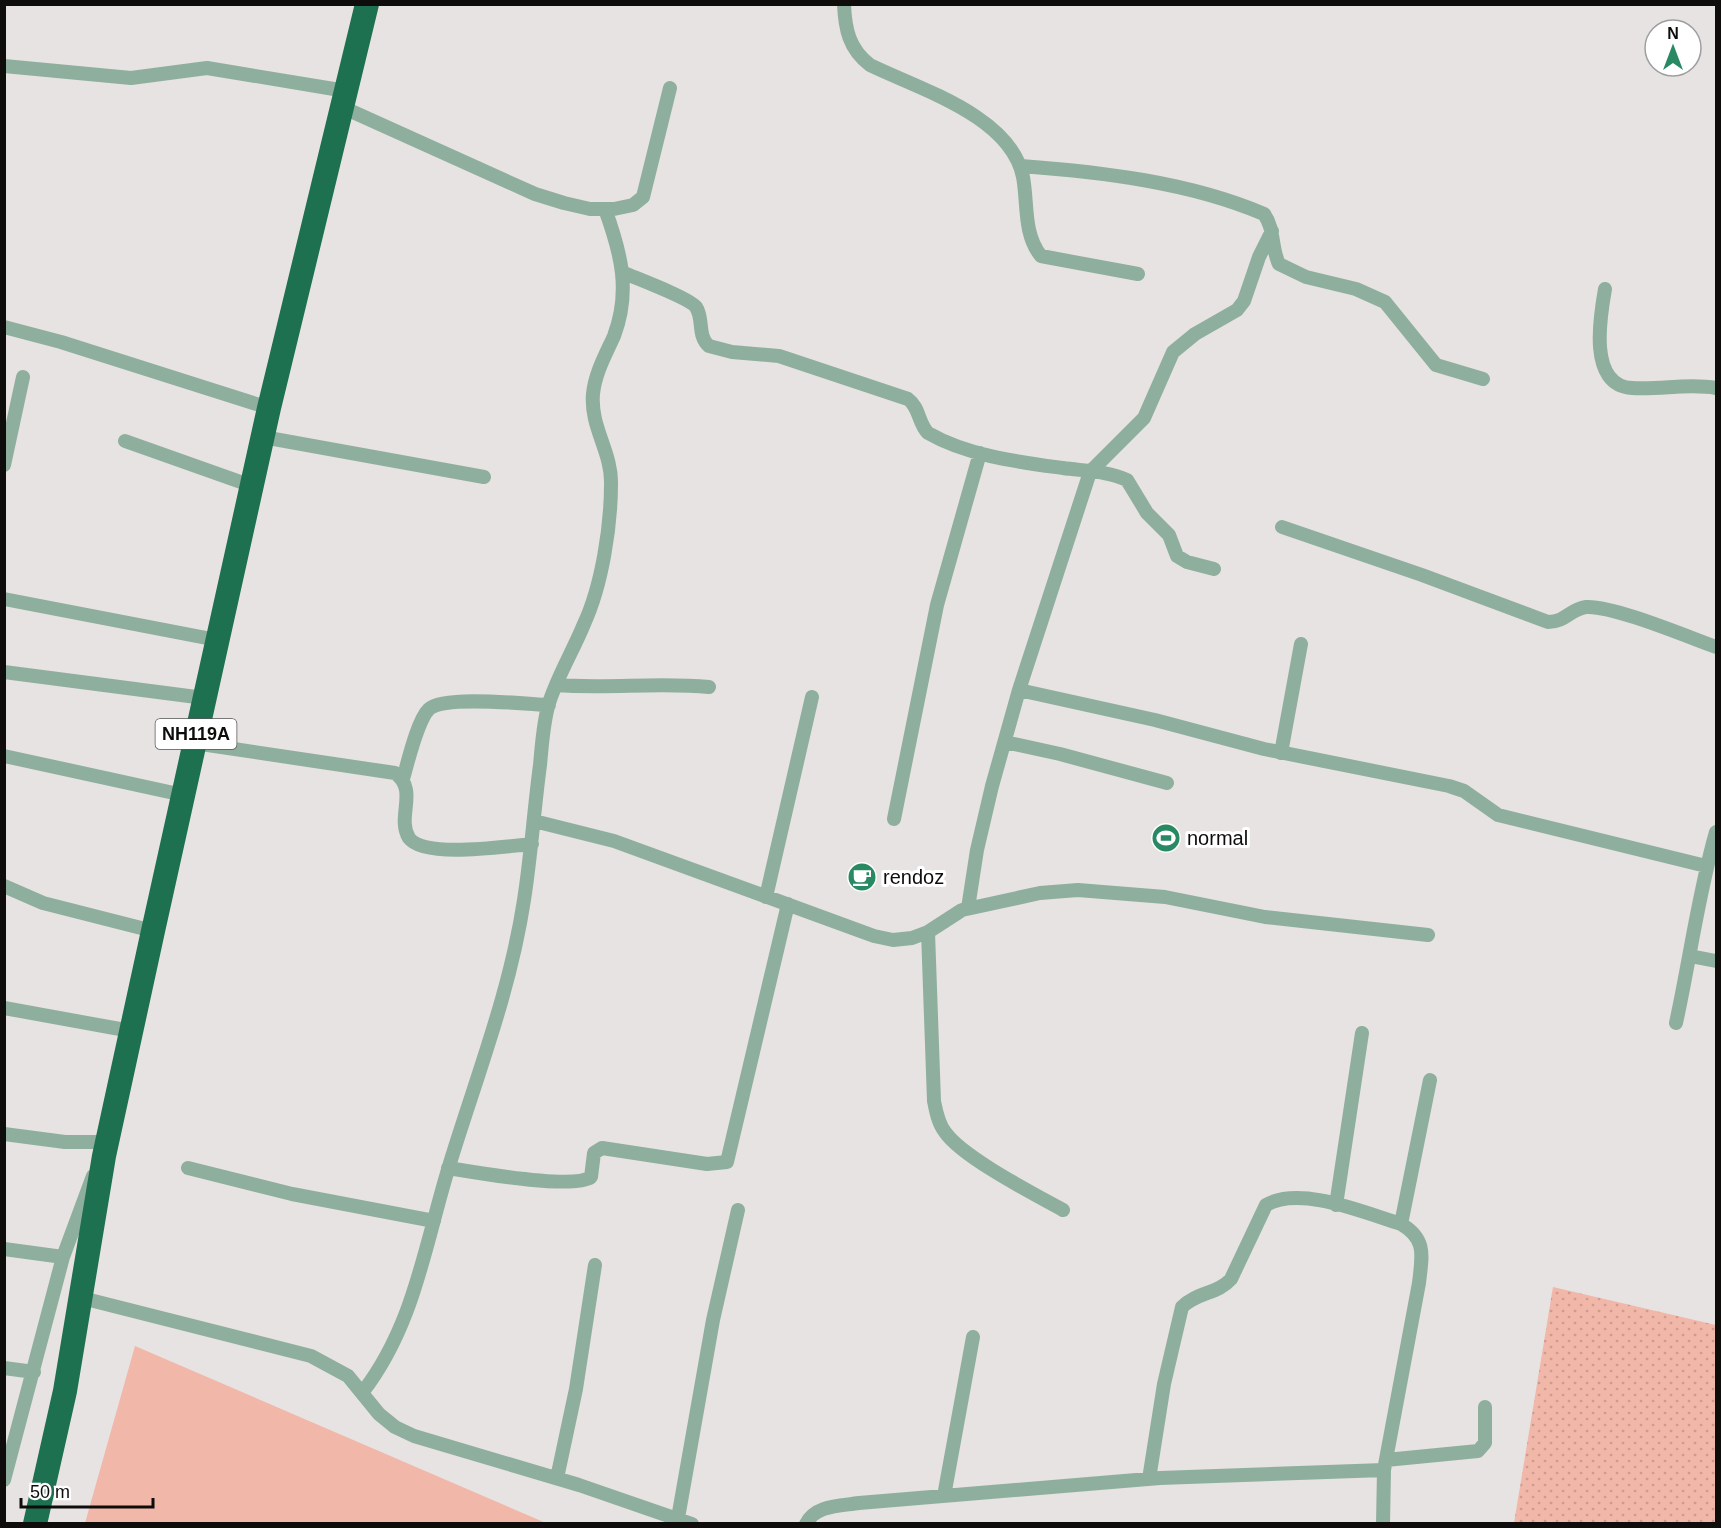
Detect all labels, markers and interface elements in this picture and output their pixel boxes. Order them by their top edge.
north arrow [1643,18,1703,78]
text: N [1667,25,1679,42]
road number: NH119A [156,719,236,749]
sports icon: normal [1150,822,1182,854]
place label: normal [1187,827,1248,849]
cafe icon: rendoz [846,861,878,893]
place label: rendoz [883,866,944,888]
scale bar [21,1471,153,1509]
text: 50 m [30,1482,70,1502]

